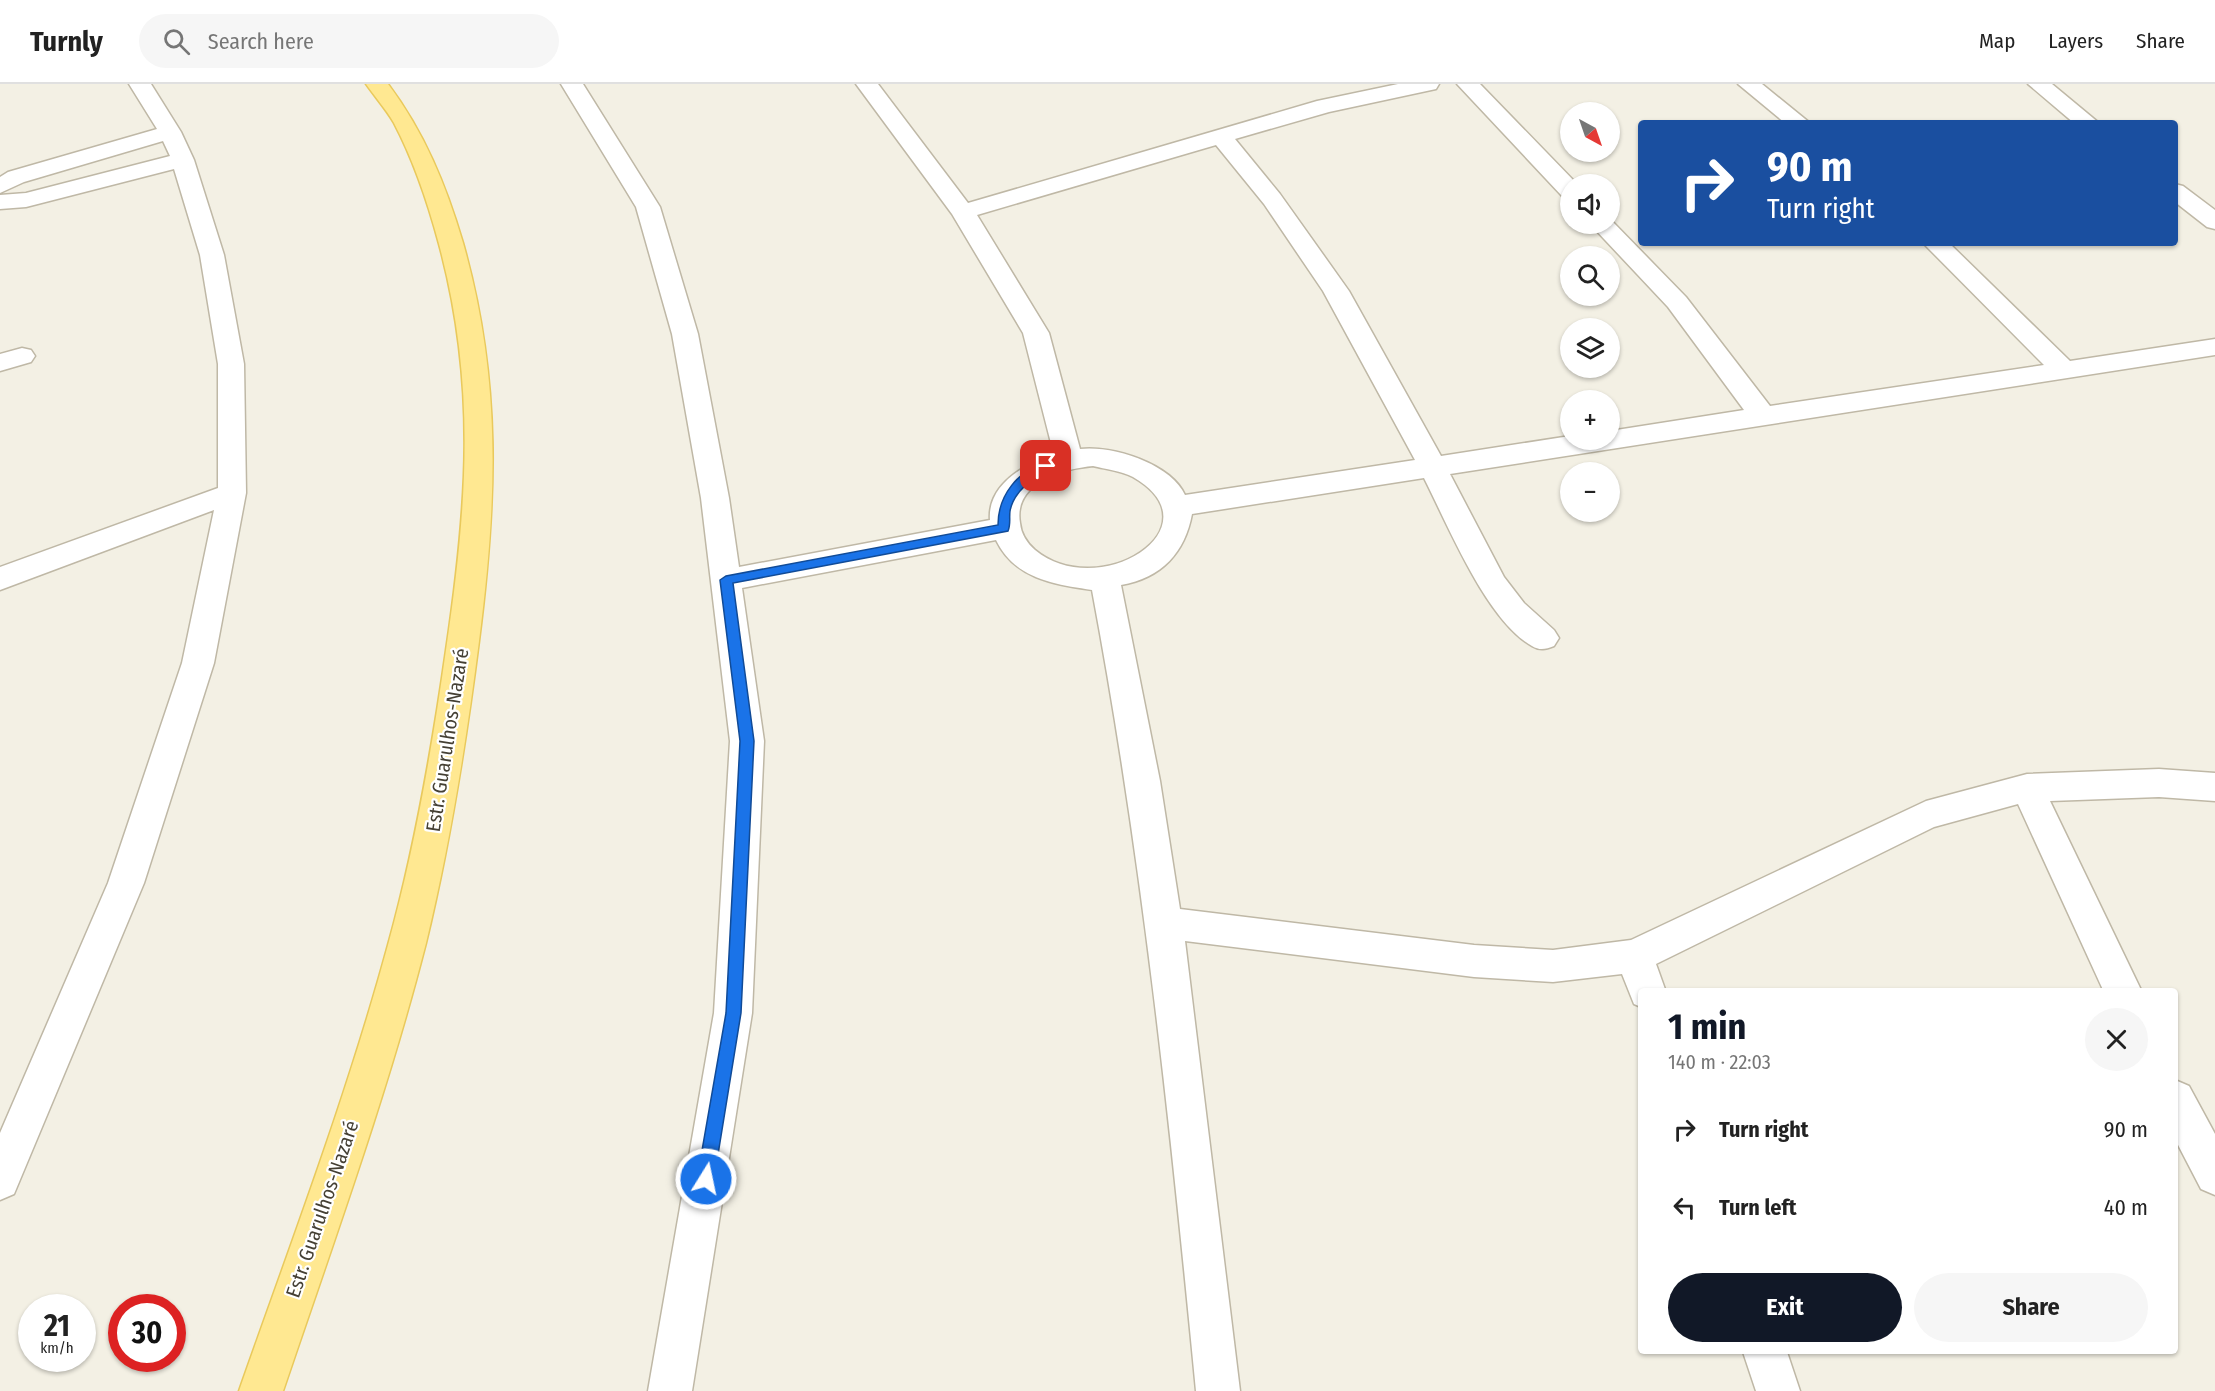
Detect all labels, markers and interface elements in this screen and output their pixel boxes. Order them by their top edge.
search box [139,14,559,68]
text: Turnly [30,25,103,58]
icon: search [160,25,193,58]
text: Search here [208,28,314,55]
text: Map [1979,28,2015,54]
text: Layers [2048,28,2103,54]
text: Share [2136,28,2185,54]
north arrow [1560,102,1620,162]
map controls [1560,102,1620,522]
text: 90 m [1767,142,1852,192]
icon: right [1668,144,1746,222]
button: sound [1560,174,1620,234]
text: Turn right [1767,193,1875,225]
button: search [1560,246,1620,306]
button: layers [1560,318,1620,378]
button: + [1560,390,1620,450]
pin [1020,440,1071,491]
icon: arrive [1029,449,1062,482]
button: − [1560,462,1620,522]
street label: Estr. Guarulhos-Nazaré [421,646,473,834]
text: 1 min [1668,1005,1746,1049]
button: close [2085,1008,2148,1071]
text: 140 m · 22:03 [1668,1050,1771,1074]
icon: right [1668,1113,1701,1146]
text: Turn right [1719,1116,1808,1143]
text: 90 m [2104,1116,2148,1143]
street label: Estr. Guarulhos-Nazaré [280,1117,364,1301]
position arrow [674,1147,738,1211]
icon: left [1668,1191,1701,1224]
text: Turn left [1719,1194,1797,1221]
text: 40 m [2104,1194,2148,1221]
button: Exit [1668,1273,1902,1342]
button: Share [1914,1273,2148,1342]
speed limit sign: 30 [108,1294,186,1372]
text: 21 [44,1308,70,1344]
text: km/h [40,1339,74,1357]

